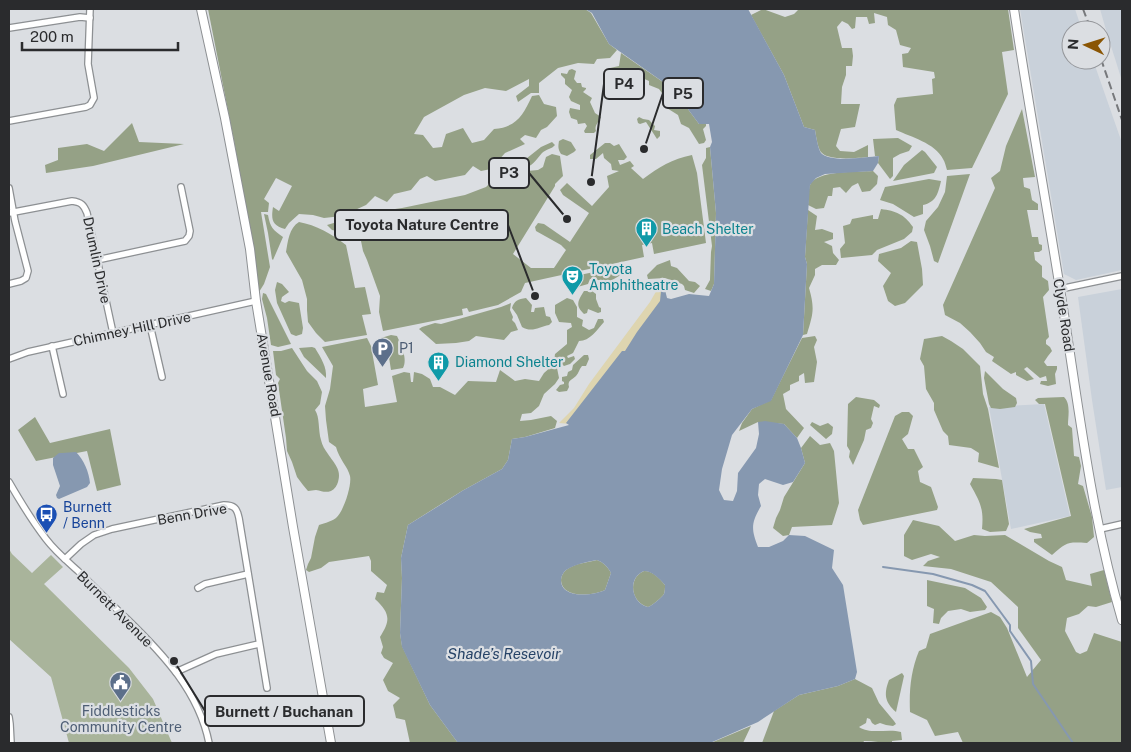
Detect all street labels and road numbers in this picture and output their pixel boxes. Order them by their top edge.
street label: Drumlin Drive [80,215,114,305]
street label: Clyde Road [1050,277,1078,353]
street label: Chimney Hill Drive [72,309,192,349]
street label: Avenue Road [254,332,284,418]
street label: Benn Drive [156,500,228,528]
street label: Burnett Avenue [74,568,156,650]

